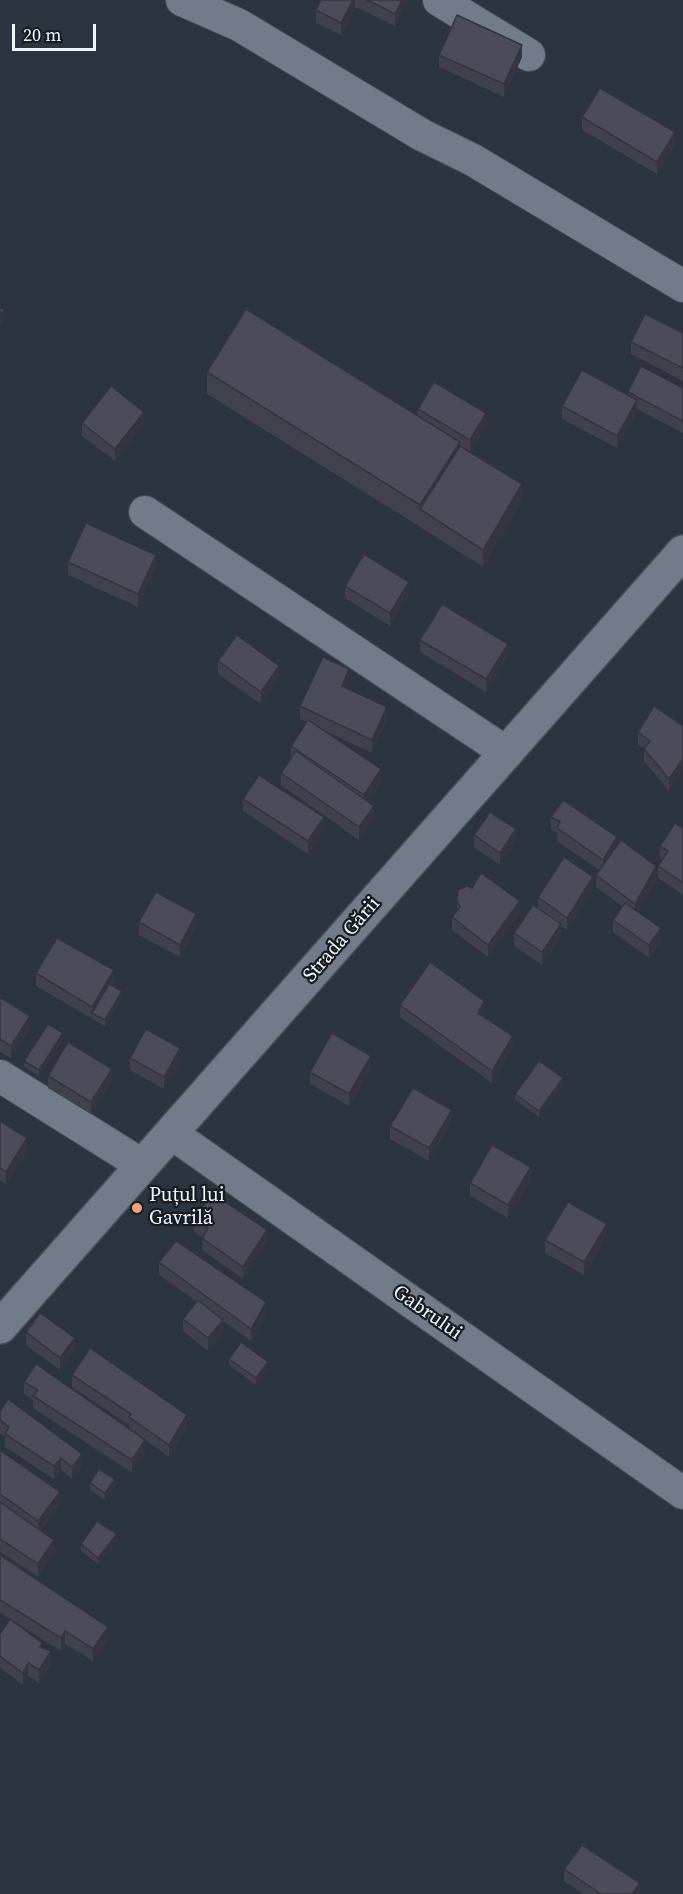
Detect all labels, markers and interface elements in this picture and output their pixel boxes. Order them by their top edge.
scale bar [15,12,99,50]
text: 20 m [23,22,61,47]
street label: Strada Gării [298,892,386,988]
place label: Puțul lui Gavrilă [149,1184,225,1231]
marker: Puțul lui Gavrilă [130,1201,144,1215]
street label: Gabrului [388,1281,466,1345]

